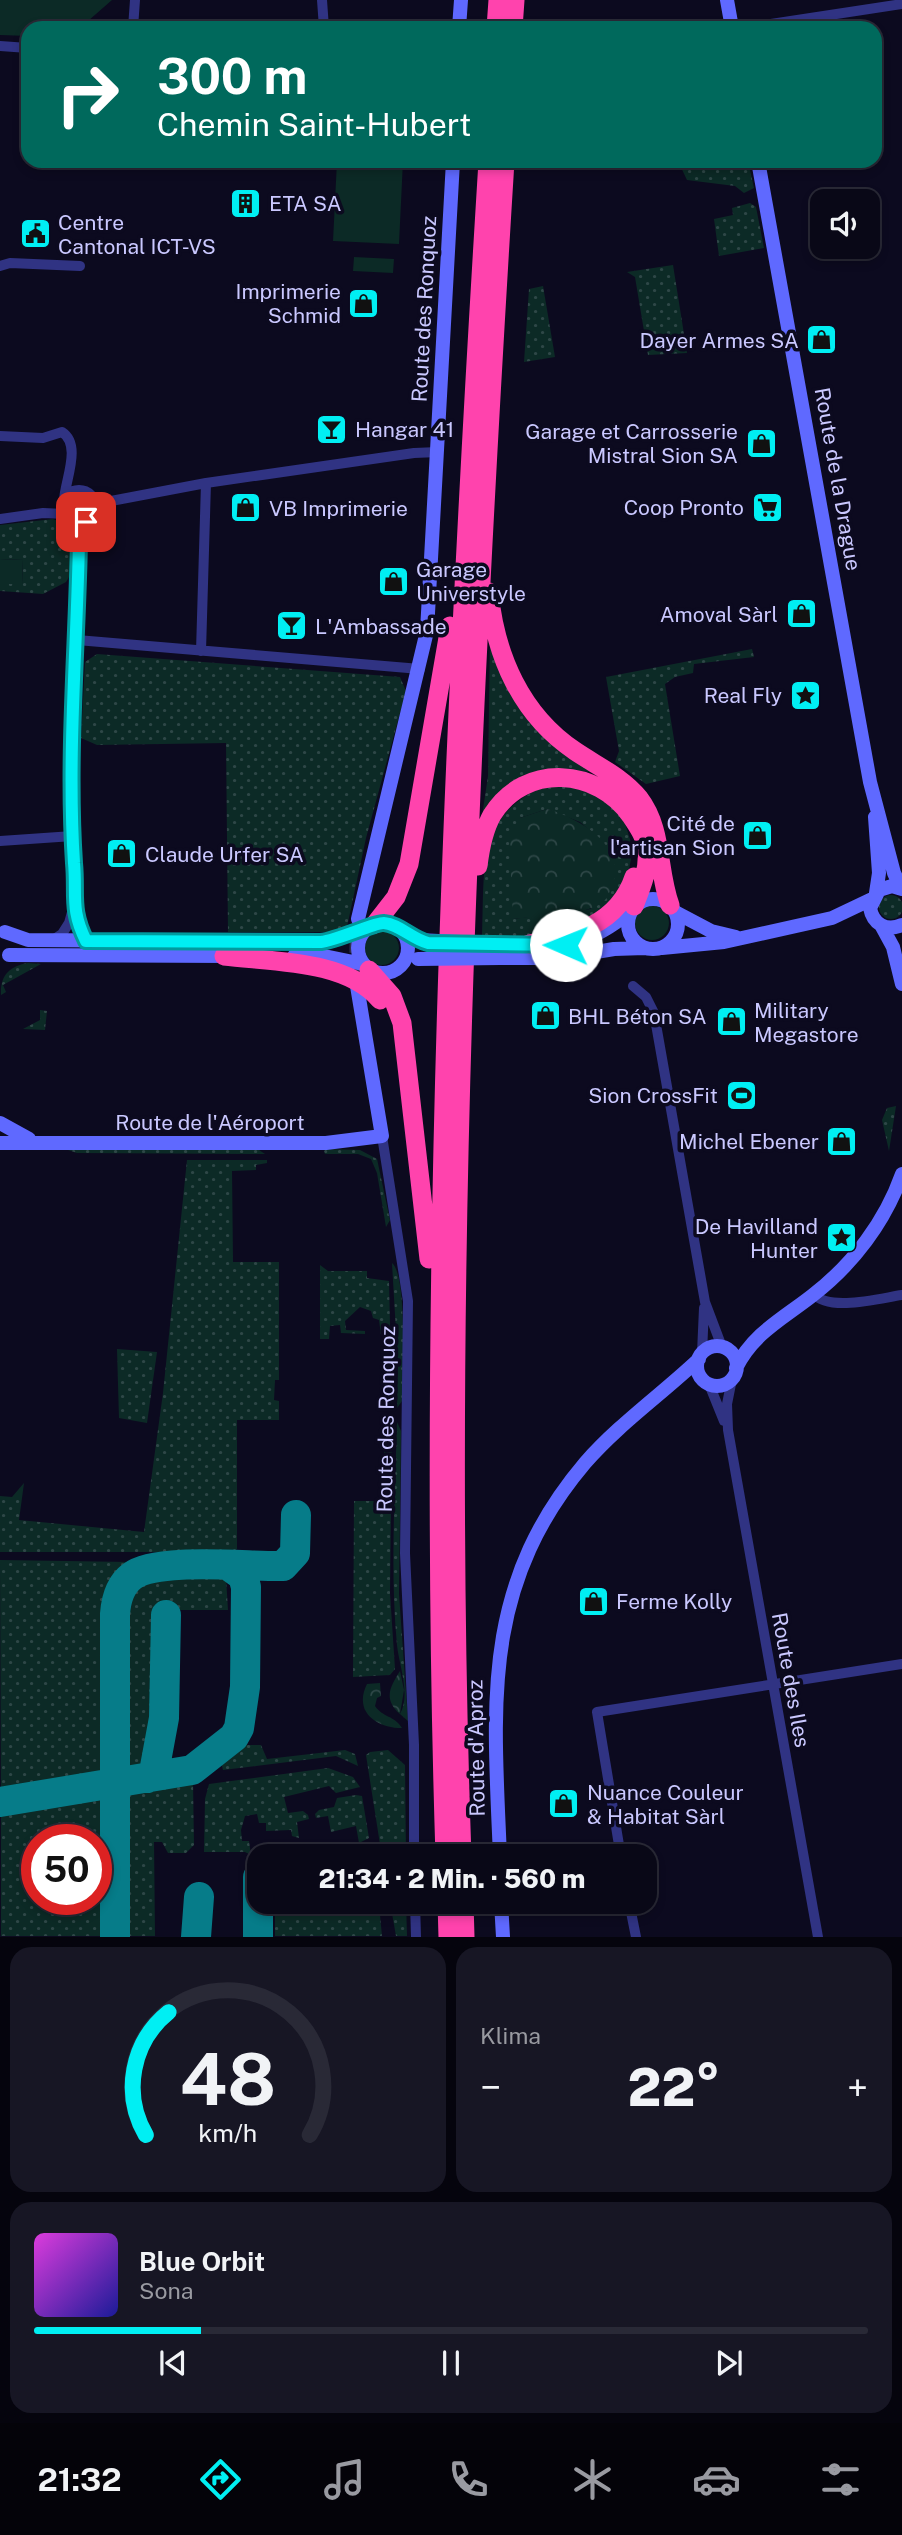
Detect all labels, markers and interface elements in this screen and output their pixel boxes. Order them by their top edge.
text: 300 m [157,47,307,105]
icon: right [42,49,133,140]
text: Chemin Saint-Hubert [157,106,471,143]
building icon: ETA SA [229,186,263,220]
map controls [810,189,880,259]
button: sound [810,189,880,259]
place label: ETA SA [269,191,342,216]
place label: Centre Cantonal ICT-VS [58,210,216,259]
street label: Route des Ronquoz [407,215,441,403]
public building icon: Centre Cantonal ICT-VS [18,217,52,251]
place label: Imprimerie Schmid [235,279,341,328]
shop icon: Imprimerie Schmid [347,286,381,320]
shop icon: Dayer Armes SA [805,323,839,357]
place label: Dayer Armes SA [640,328,799,353]
street label: Route de la Drague [810,385,866,573]
bar icon: Hangar 41 [315,412,349,446]
place label: Hangar 41 [355,417,454,442]
place label: Garage et Carrosserie Mistral Sion SA [525,419,738,468]
shop icon: Garage et Carrosserie Mistral Sion SA [744,426,778,460]
supermarket icon: Coop Pronto [750,490,784,524]
shop icon: VB Imprimerie [229,491,263,525]
pin [56,492,116,552]
place label: Coop Pronto [624,495,744,520]
place label: VB Imprimerie [269,496,408,521]
icon: arrive [67,503,105,541]
place label: Garage Universtyle [416,557,526,606]
shop icon: Garage Universtyle [376,564,410,598]
shop icon: Amoval Sàrl [784,597,818,631]
place label: Amoval Sàrl [660,602,778,627]
bar icon: L'Ambassade [275,609,309,643]
place label: L'Ambassade [315,614,447,639]
place icon: Real Fly [788,678,822,712]
place label: Real Fly [704,683,782,708]
place label: Cité de l'artisan Sion [610,811,735,860]
shop icon: Cité de l'artisan Sion [741,818,775,852]
shop icon: Claude Urfer SA [105,837,139,871]
place label: Claude Urfer SA [145,842,304,867]
position arrow [529,908,603,982]
place label: Military Megastore [754,998,859,1047]
shop icon: BHL Béton SA [528,999,562,1033]
place label: BHL Béton SA [568,1004,707,1029]
shop icon: Military Megastore [714,1005,748,1039]
sports icon: Sion CrossFit [724,1078,758,1112]
place label: Sion CrossFit [588,1083,718,1108]
street label: Route de l'Aéroport [115,1110,305,1135]
shop icon: Michel Ebener [825,1124,859,1158]
place label: Michel Ebener [679,1129,819,1154]
place label: De Havilland Hunter [695,1214,818,1263]
place icon: De Havilland Hunter [824,1221,858,1255]
street label: Route des Ronquoz [372,1325,400,1513]
shop icon: Ferme Kolly [576,1584,610,1618]
place label: Ferme Kolly [616,1589,732,1614]
street label: Route des Iles [767,1611,815,1749]
street label: Route d'Aproz [462,1679,490,1817]
place label: Nuance Couleur & Habitat Sàrl [587,1780,744,1829]
shop icon: Nuance Couleur & Habitat Sàrl [547,1787,581,1821]
speed limit sign: 50 [21,1824,112,1915]
text: 21:34 · 2 Min. · 560 m [319,1863,585,1894]
text: Klima [480,2022,541,2049]
text: 48 [180,2037,276,2122]
text: 22° [628,2057,720,2118]
text: − [480,2065,501,2110]
text: + [847,2065,868,2110]
text: km/h [199,2118,257,2148]
text: Blue Orbit [139,2246,265,2277]
text: Sona [139,2277,193,2304]
icon: previous [154,2344,192,2382]
icon: pause [432,2344,470,2382]
icon: next [710,2344,748,2382]
icon: directions [196,2455,245,2504]
icon: music [320,2455,369,2504]
icon: phone [444,2455,493,2504]
icon: climate [568,2455,617,2504]
icon: car [692,2455,741,2504]
icon: filters [816,2455,865,2504]
text: 21:32 [37,2461,122,2498]

